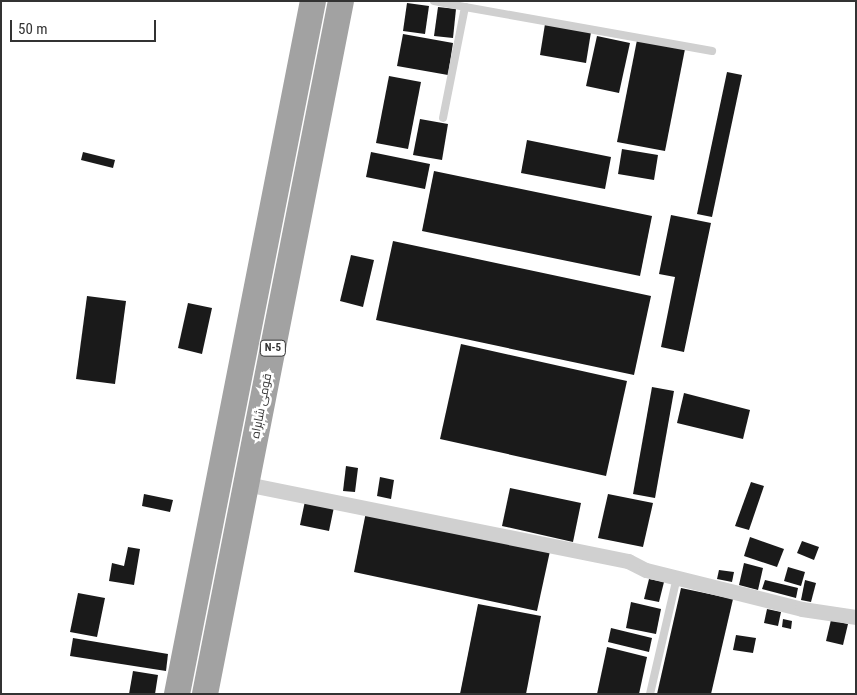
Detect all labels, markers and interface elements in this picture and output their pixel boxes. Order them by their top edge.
scale bar [12,10,159,42]
text: 50 m [18,20,48,38]
road number: N-5 [259,339,287,356]
street label: قومی شاہراہ [249,372,275,440]

